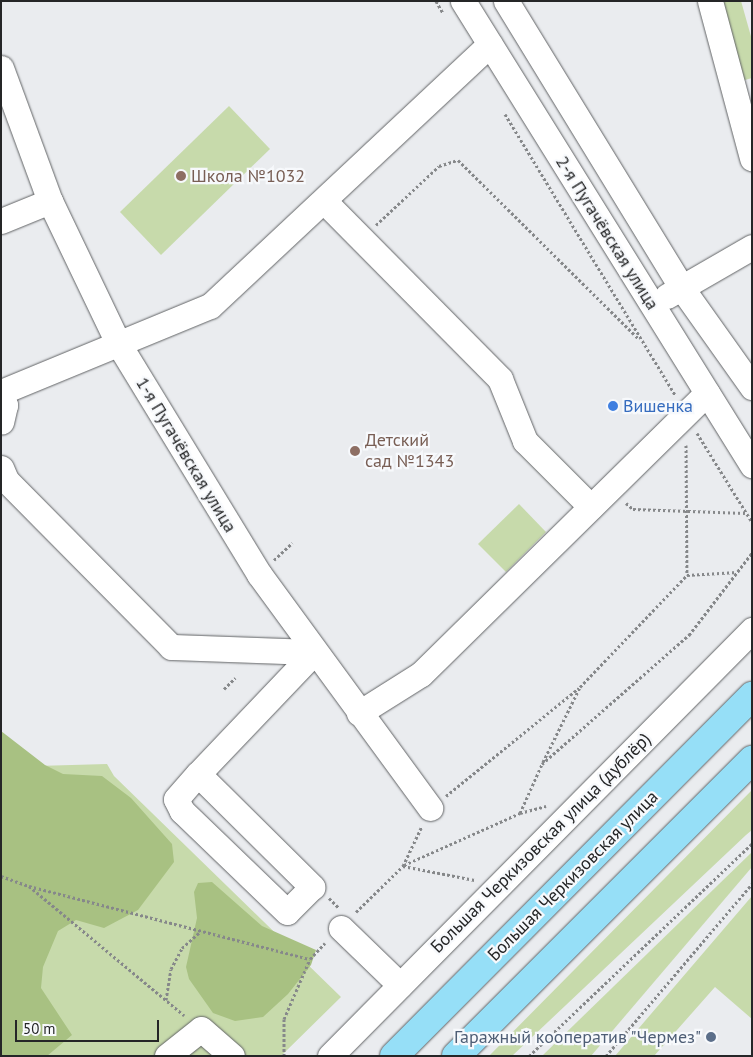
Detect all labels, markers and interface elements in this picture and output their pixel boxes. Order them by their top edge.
street label: 2-я Пугачёвская улица [551,152,663,314]
place label: Школа №1032 [191,165,305,187]
marker: Школа №1032 [175,170,187,182]
street label: 1-я Пугачёвская улица [131,373,241,537]
place label: Вишенка [623,395,693,417]
marker: Вишенка [607,400,619,412]
place label: Детский сад №1343 [365,430,454,472]
marker: Детский сад №1343 [349,445,361,457]
street label: Большая Черкизовская улица (дублёр) [426,728,656,958]
street label: Большая Черкизовская улица [483,786,663,966]
scale bar [18,1010,161,1042]
text: 50 m [23,1019,56,1038]
place label: Гаражный кооператив "Чермез" [453,1026,701,1048]
marker: Гаражный кооператив "Чермез" [705,1031,717,1043]

